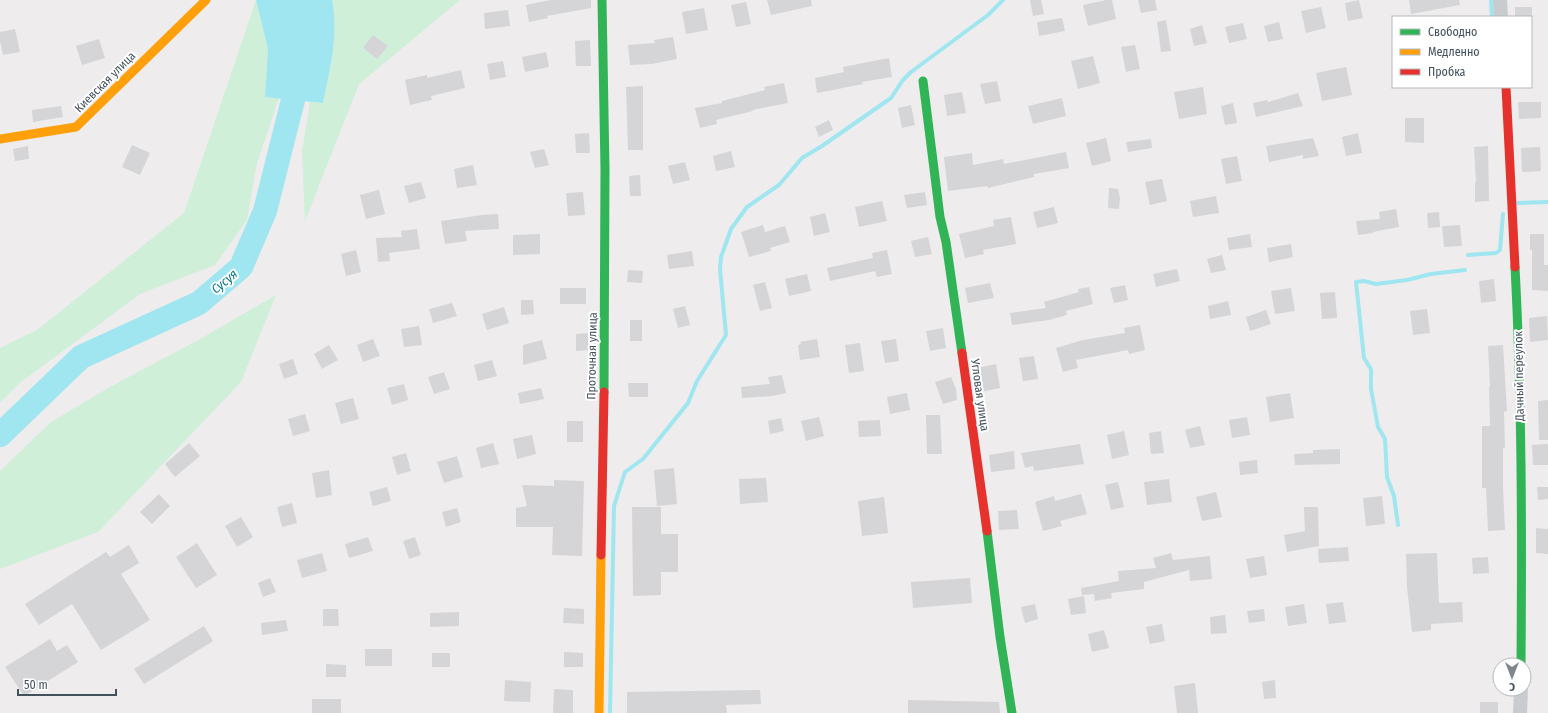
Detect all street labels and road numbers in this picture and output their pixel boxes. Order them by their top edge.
street label: Киевская улица [72,49,138,115]
street label: Проточная улица [584,312,600,400]
street label: Дачный переулок [1511,331,1527,422]
street label: Угловая улица [968,357,992,432]

